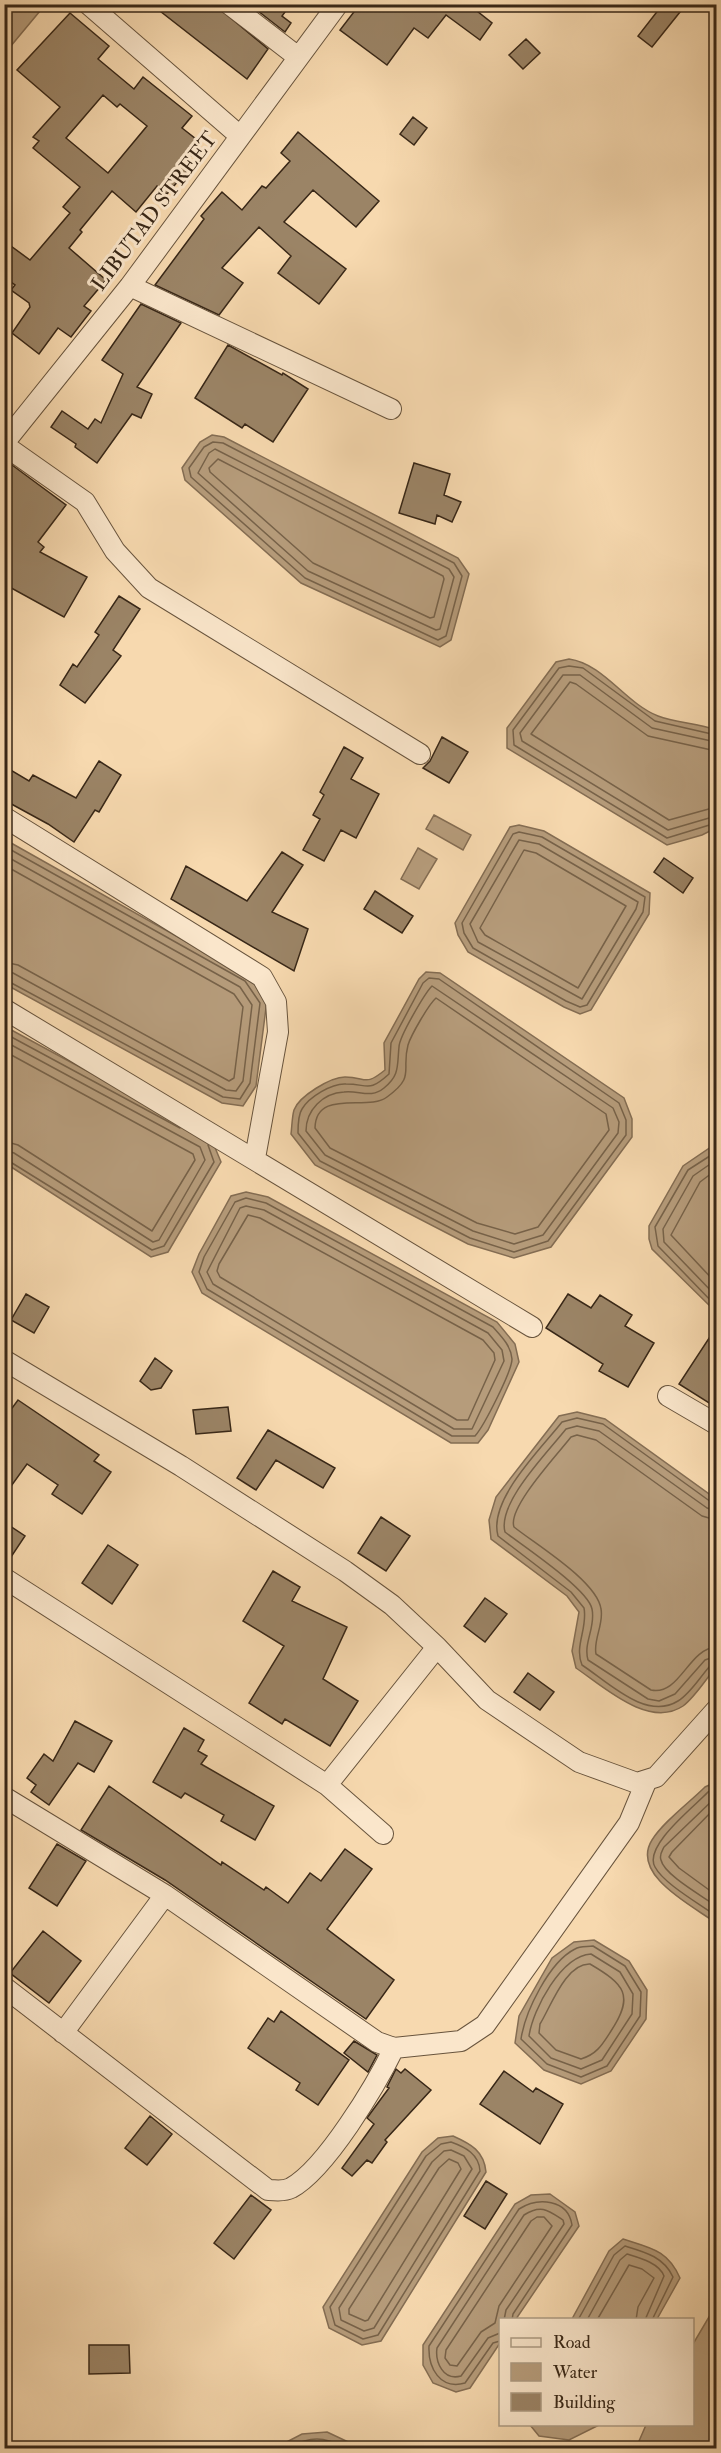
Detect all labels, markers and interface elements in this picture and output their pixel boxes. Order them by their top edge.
street label: LIBUTAD STREET [86,126,223,296]
legend [499,2318,694,2426]
text: Road [553,2331,591,2354]
text: Water [552,2361,597,2384]
text: Building [553,2391,616,2414]

